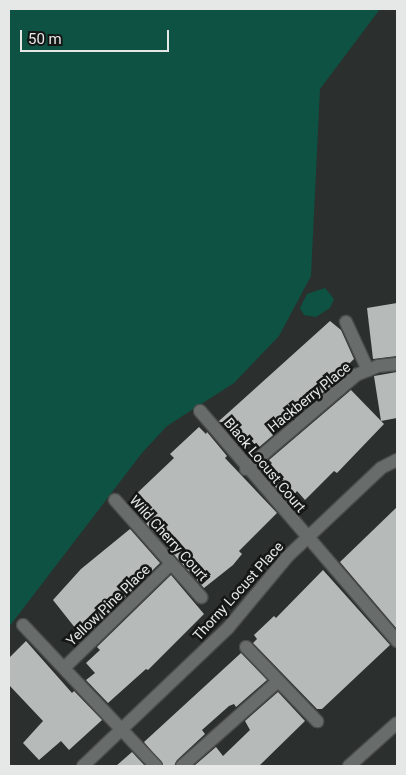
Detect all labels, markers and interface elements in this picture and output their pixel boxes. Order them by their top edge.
scale bar [22,20,171,52]
text: 50 m [28,30,62,48]
street label: Hackberry Place [264,358,354,436]
street label: Black Locust Court [221,414,309,516]
street label: Wild Cherry Court [126,492,212,584]
street label: Thorny Locust Place [189,538,287,644]
street label: Yellow Pine Place [63,561,153,649]

